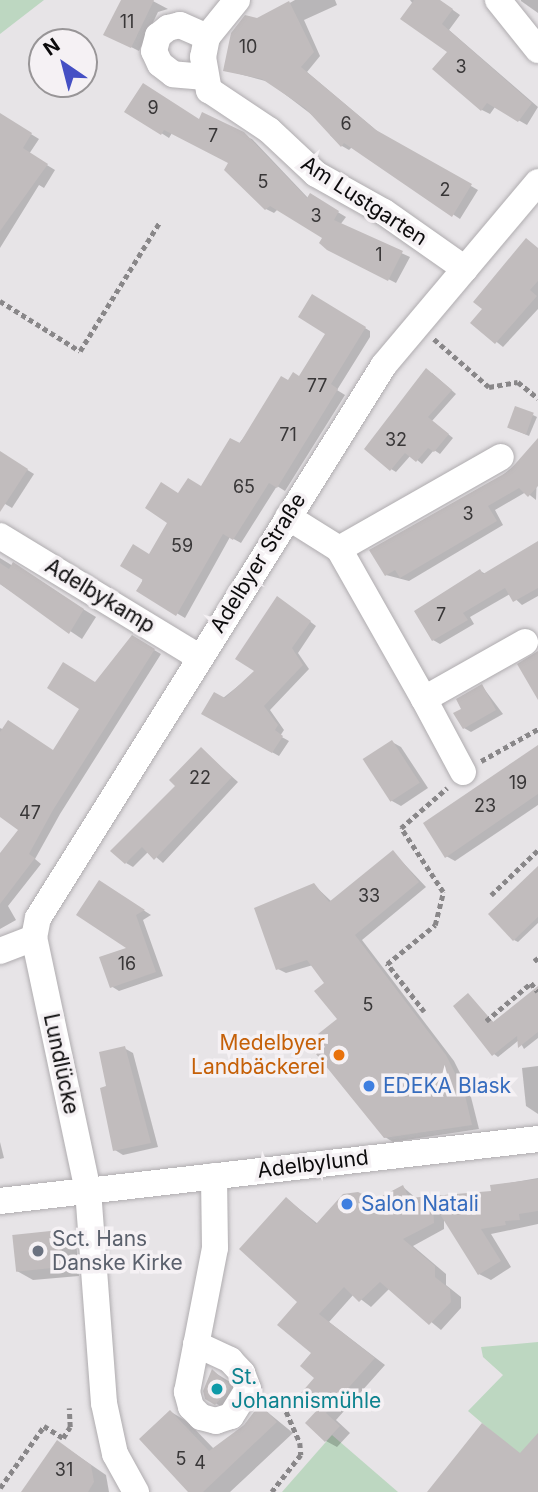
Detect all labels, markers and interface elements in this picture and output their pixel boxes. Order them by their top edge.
house number: 11 [120,11,134,33]
north arrow [28,28,98,98]
text: N [39,33,64,61]
house number: 10 [239,36,257,58]
house number: 3 [455,56,467,78]
house number: 9 [147,97,159,119]
house number: 6 [340,113,352,135]
house number: 7 [208,125,218,147]
street label: Am Lustgarten [296,151,432,251]
house number: 5 [258,171,268,193]
house number: 2 [440,179,450,201]
house number: 3 [310,205,322,227]
house number: 1 [375,244,383,266]
house number: 77 [307,375,327,397]
house number: 71 [279,424,297,446]
house number: 32 [385,429,407,451]
house number: 65 [233,476,255,498]
street label: Adelbyer Straße [205,489,311,637]
house number: 3 [462,503,474,525]
house number: 59 [171,535,193,557]
street label: Adelbykamp [41,553,159,639]
house number: 7 [436,604,446,626]
house number: 22 [189,767,211,789]
house number: 19 [509,772,527,794]
house number: 23 [474,795,496,817]
house number: 47 [19,802,41,824]
house number: 33 [358,885,380,907]
house number: 16 [118,953,136,975]
house number: 5 [363,994,373,1016]
street label: Lundlücke [38,1011,84,1117]
place label: Medelbyer Landbäckerei [191,1030,325,1080]
marker: Medelbyer Landbäckerei [331,1047,347,1063]
place label: EDEKA Blask [383,1073,511,1099]
marker: EDEKA Blask [361,1078,377,1094]
street label: Adelbylund [256,1145,370,1183]
place label: Salon Natali [361,1191,479,1217]
marker: Salon Natali [339,1196,355,1212]
place label: Sct. Hans Danske Kirke [52,1226,183,1276]
marker: Sct. Hans Danske Kirke [30,1243,46,1259]
place label: St. Johannismühle [231,1364,381,1414]
marker: St. Johannismühle [209,1381,225,1397]
house number: 5 [176,1448,186,1470]
house number: 4 [194,1452,206,1474]
house number: 31 [55,1459,73,1481]

